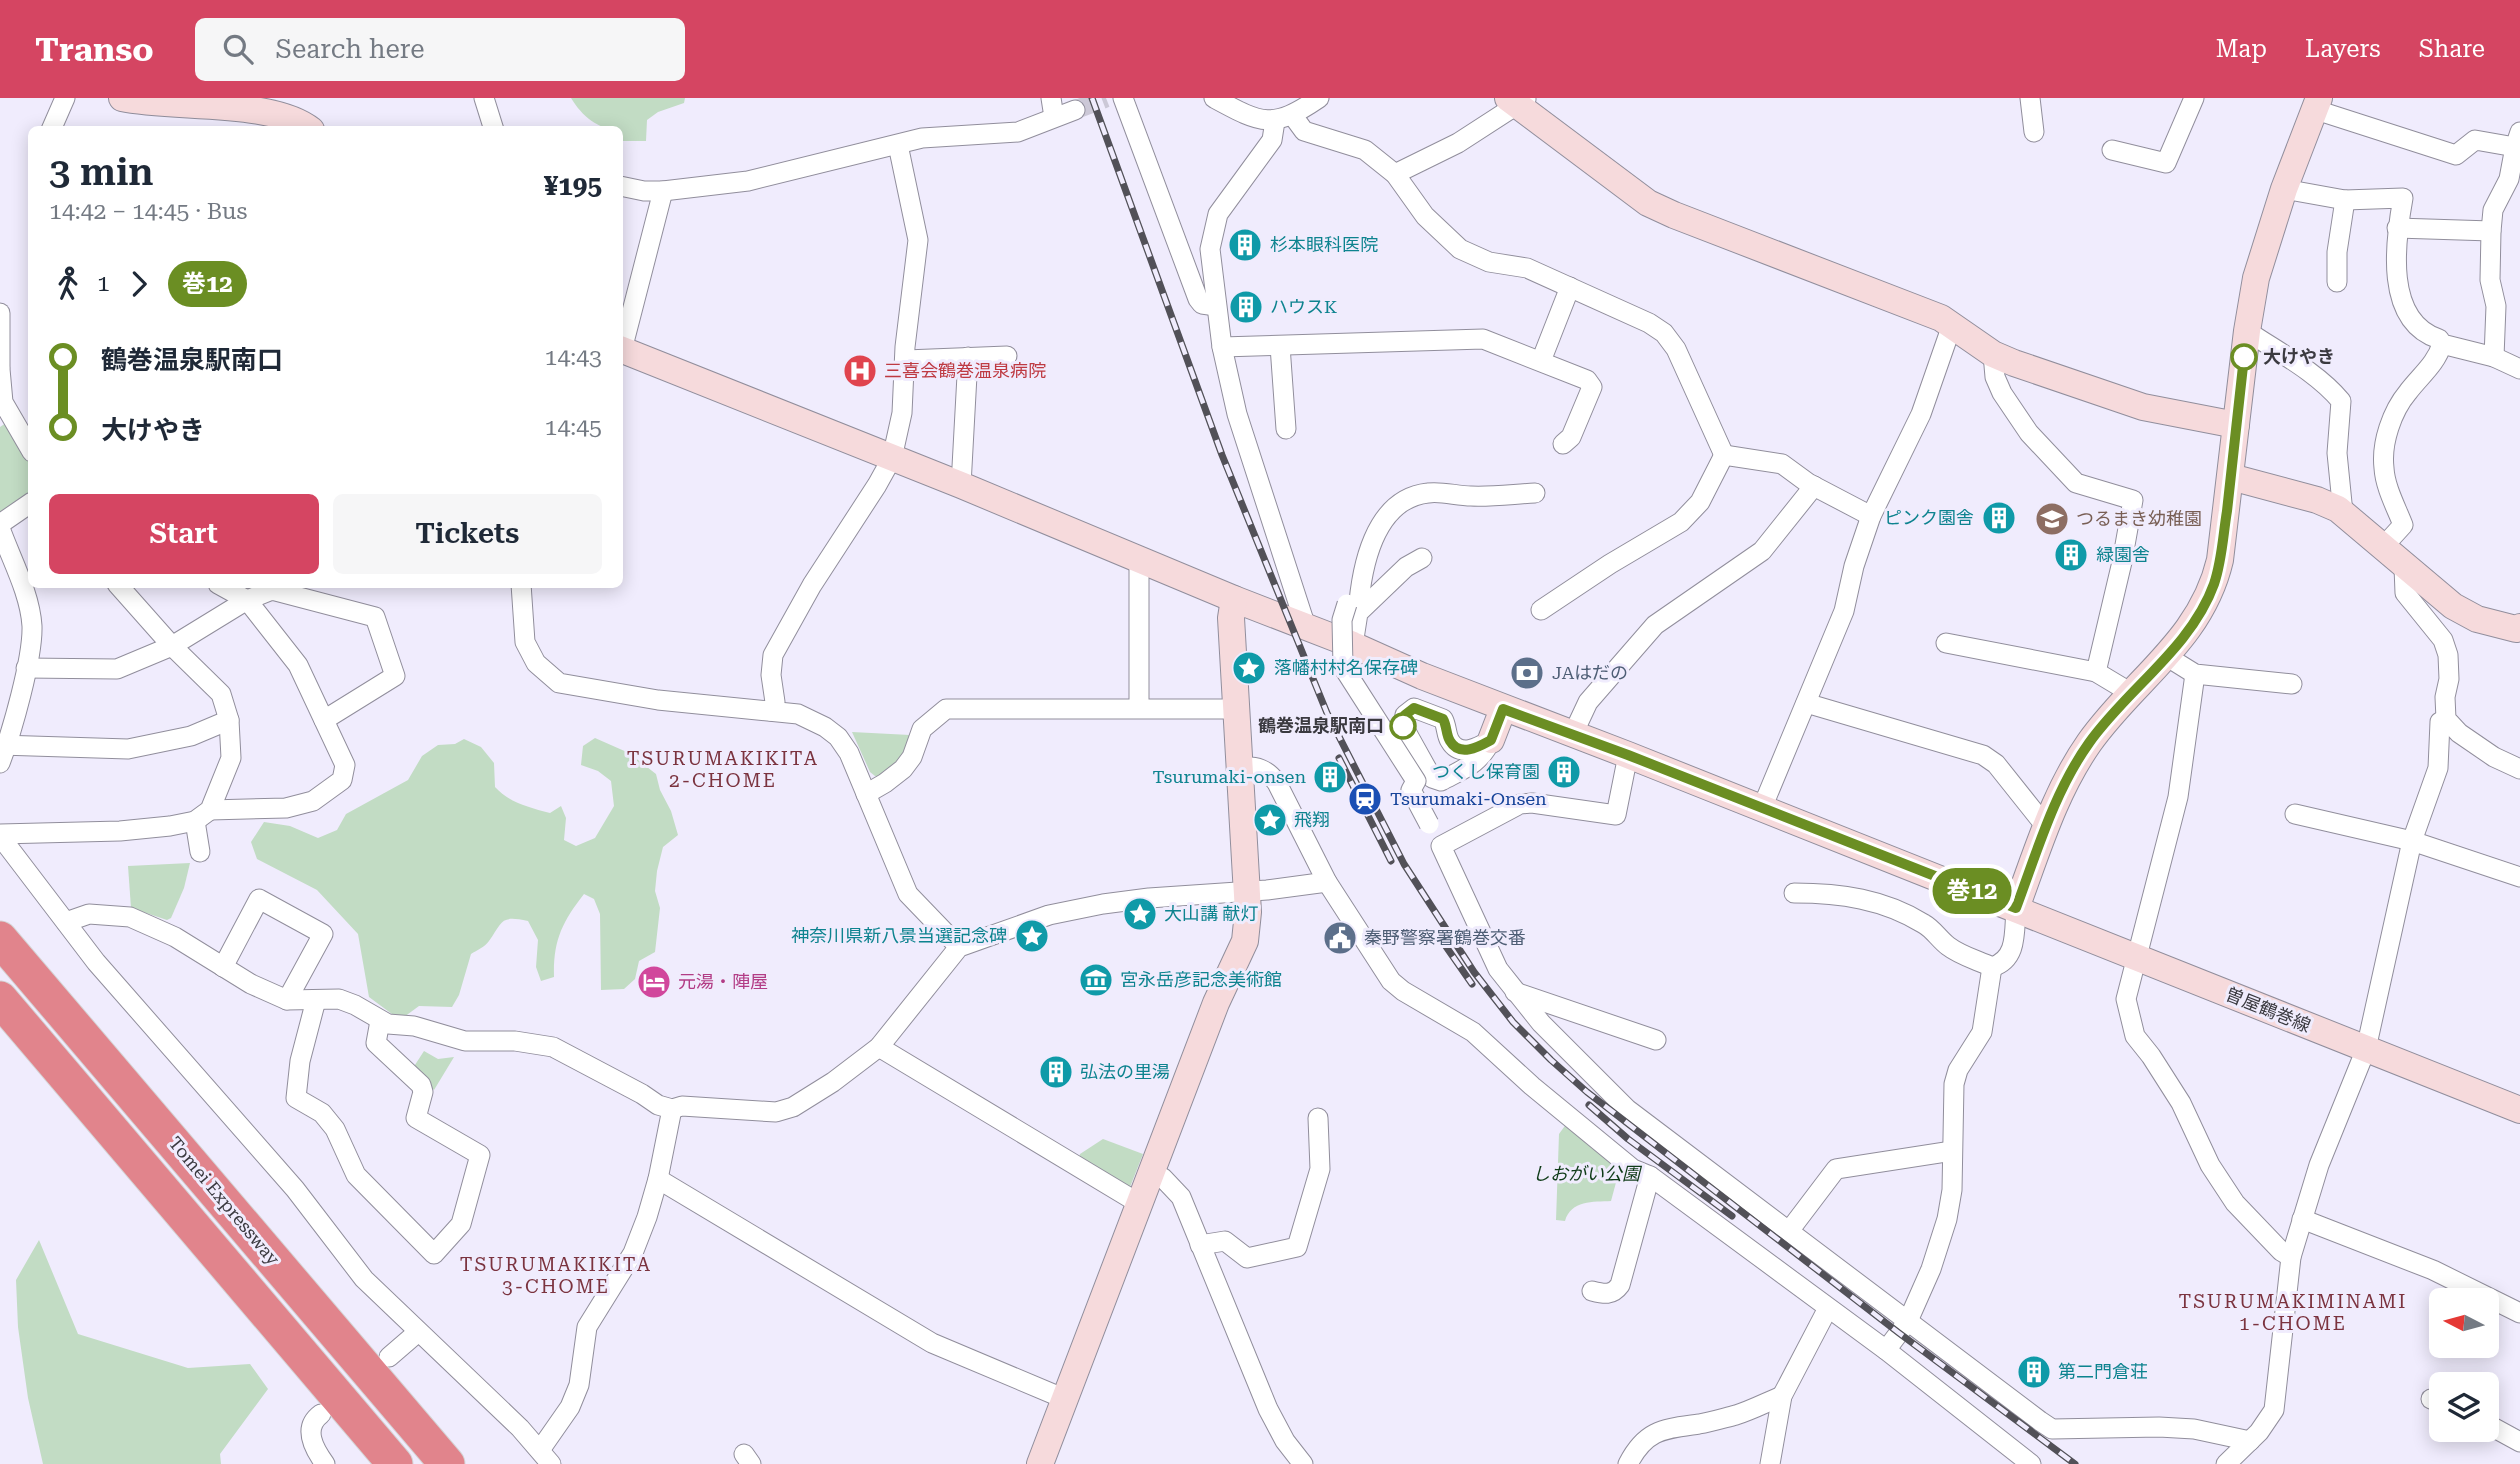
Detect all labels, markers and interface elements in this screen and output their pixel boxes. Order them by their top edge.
search box [195,18,685,81]
text: Transo [35,30,153,69]
icon: search [219,30,257,68]
text: Search here [275,34,424,64]
text: Map [2216,35,2267,63]
text: Layers [2305,35,2381,63]
text: Share [2419,35,2485,63]
text: 3 min [49,150,154,194]
text: ¥195 [544,171,602,201]
text: 14:42 – 14:45 · Bus [49,198,247,225]
building icon: 杉本眼科医院 [1226,226,1264,264]
place label: 杉本眼科医院 [1270,234,1378,255]
icon: walk [49,265,87,303]
icon: forward [120,265,158,303]
text: 1 [97,270,110,297]
text: 巻12 [182,270,233,298]
building icon: ハウスK [1227,288,1265,326]
place label: ハウスK [1270,296,1337,317]
text: 14:43 [545,344,602,371]
marker: 大けやき [2231,344,2257,370]
text: 鶴巻温泉駅南口 [101,345,283,375]
place label: 大けやき [2263,346,2335,367]
hospital icon: 三喜会鶴巻温泉病院 [841,352,879,390]
place label: 三喜会鶴巻温泉病院 [884,360,1046,381]
text: 14:45 [545,414,602,441]
text: 大けやき [101,415,205,445]
button: Start [49,494,319,574]
button: Tickets [333,494,602,574]
building icon: ピンク園舎 [1980,499,2018,537]
school or university icon: つるまき幼稚園 [2033,500,2071,538]
place label: ピンク園舎 [1884,507,1974,528]
place label: つるまき幼稚園 [2076,508,2202,529]
building icon: 緑園舎 [2052,536,2090,574]
place label: 緑園舎 [2096,544,2150,565]
place icon: 落幡村村名保存碑 [1230,649,1268,687]
bank icon: JAはだの [1508,654,1546,692]
place label: 落幡村村名保存碑 [1274,657,1418,678]
place label: JAはだの [1552,662,1628,683]
marker: 鶴巻温泉駅南口 [1390,713,1416,739]
place label: 鶴巻温泉駅南口 [1258,715,1384,736]
district label: TSURUMAKIKITA 2-CHOME [627,747,819,792]
building icon: つくし保育園 [1545,753,1583,791]
building icon: Tsurumaki-onsen [1311,758,1349,796]
place label: つくし保育園 [1432,761,1540,782]
place label: Tsurumaki-onsen [1153,766,1306,787]
station icon: Tsurumaki-Onsen [1346,780,1384,818]
place label: Tsurumaki-Onsen [1390,788,1547,809]
place icon: 飛翔 [1251,801,1289,839]
place label: 飛翔 [1294,809,1330,830]
line badge: 巻12 [1932,868,2012,914]
text: 巻12 [1947,877,1997,905]
place icon: 大山講 献灯 [1121,895,1159,933]
place label: 大山講 献灯 [1164,903,1259,924]
place icon: 神奈川県新八景当選記念碑 [1013,917,1051,955]
public building icon: 秦野警察署鶴巻交番 [1321,919,1359,957]
place label: 神奈川県新八景当選記念碑 [791,925,1007,946]
place label: 秦野警察署鶴巻交番 [1364,927,1526,948]
museum icon: 宮永岳彦記念美術館 [1077,961,1115,999]
hotel icon: 元湯・陣屋 [635,963,673,1001]
place label: 宮永岳彦記念美術館 [1120,969,1282,990]
place label: 元湯・陣屋 [678,971,768,992]
street label: 曽屋鶴巻線 [2223,983,2314,1036]
building icon: 弘法の里湯 [1037,1053,1075,1091]
place label: 弘法の里湯 [1080,1061,1170,1082]
street label: Tomei Expressway [165,1132,284,1269]
park label: しおがい公園 [1532,1163,1643,1184]
district label: TSURUMAKIKITA 3-CHOME [460,1253,652,1298]
north arrow [2429,1288,2499,1358]
map controls [2429,1288,2499,1442]
district label: TSURUMAKIMINAMI 1-CHOME [2179,1290,2407,1335]
building icon: 第二門倉荘 [2015,1353,2053,1391]
place label: 第二門倉荘 [2058,1361,2148,1382]
button: layers [2429,1372,2499,1442]

